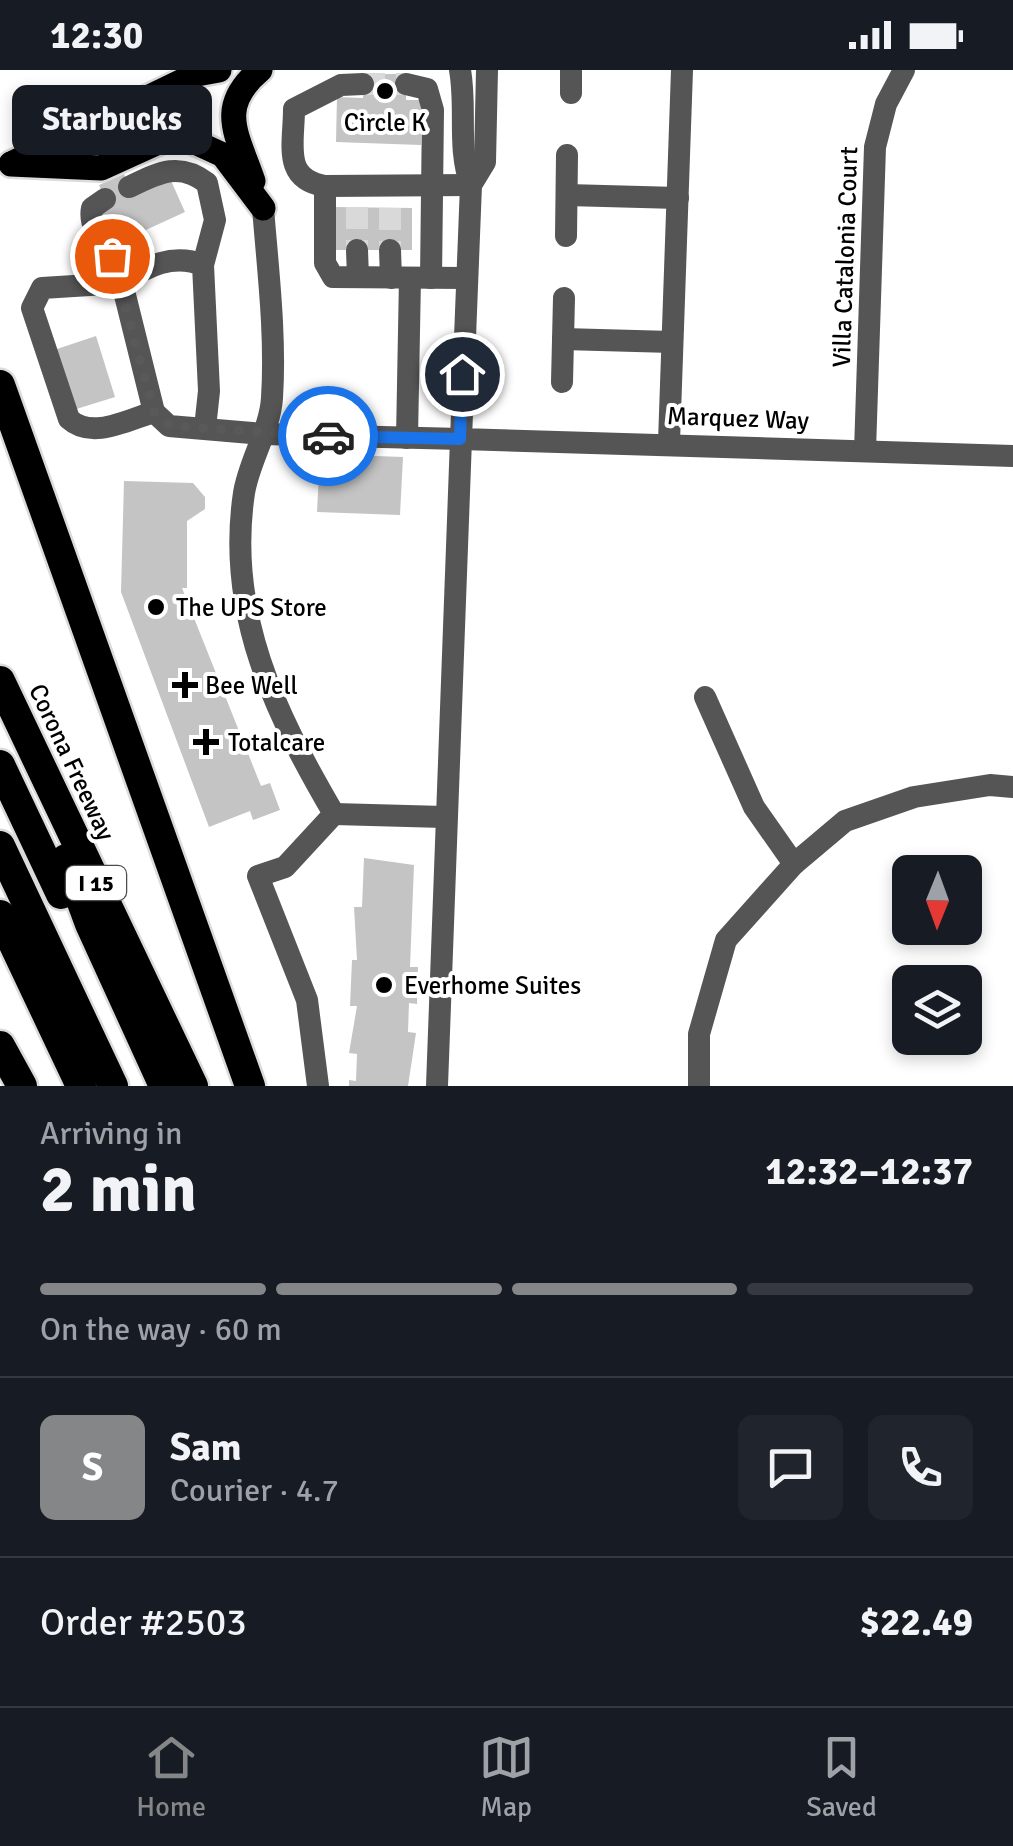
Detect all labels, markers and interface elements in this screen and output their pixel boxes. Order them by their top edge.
text: 12:30 [50,12,143,59]
marker: Circle K [374,80,396,102]
callout: Starbucks [12,86,212,156]
text: Starbucks [42,100,182,139]
place label: Circle K [344,107,426,138]
street label: Villa Catalonia Court [826,146,864,368]
pin [70,214,155,299]
icon: bag [85,229,140,284]
pin [420,332,505,417]
icon: home [435,347,490,402]
courier [278,386,378,486]
street label: Marquez Way [666,400,810,436]
icon: car [301,409,356,464]
place label: The UPS Store [176,592,327,623]
marker: The UPS Store [145,596,167,618]
place label: Bee Well [205,670,298,701]
marker: Bee Well [174,674,196,696]
street label: Corona Freeway [22,679,122,846]
place label: Totalcare [228,727,325,758]
marker: Totalcare [193,729,219,755]
north arrow [892,855,982,945]
map controls [892,855,982,1055]
road number: I 15 [66,866,126,900]
button: layers [892,965,982,1055]
place label: Everhome Suites [404,970,581,1001]
marker: Everhome Suites [373,974,395,996]
text: Arriving in [40,1114,182,1153]
text: 12:32–12:37 [765,1148,973,1195]
text: 2 min [40,1150,197,1230]
text: On the way · 60 m [40,1310,282,1349]
button: chat [738,1415,843,1520]
button: phone [868,1415,973,1520]
text: Sam [170,1424,241,1471]
text: S [82,1444,103,1491]
text: Courier · 4.7 [170,1471,339,1510]
text: Order #2503 [40,1599,247,1646]
text: $22.49 [860,1599,973,1646]
tab: Home [136,1730,206,1824]
tab: Map [479,1730,534,1824]
tab: Saved [806,1730,877,1824]

